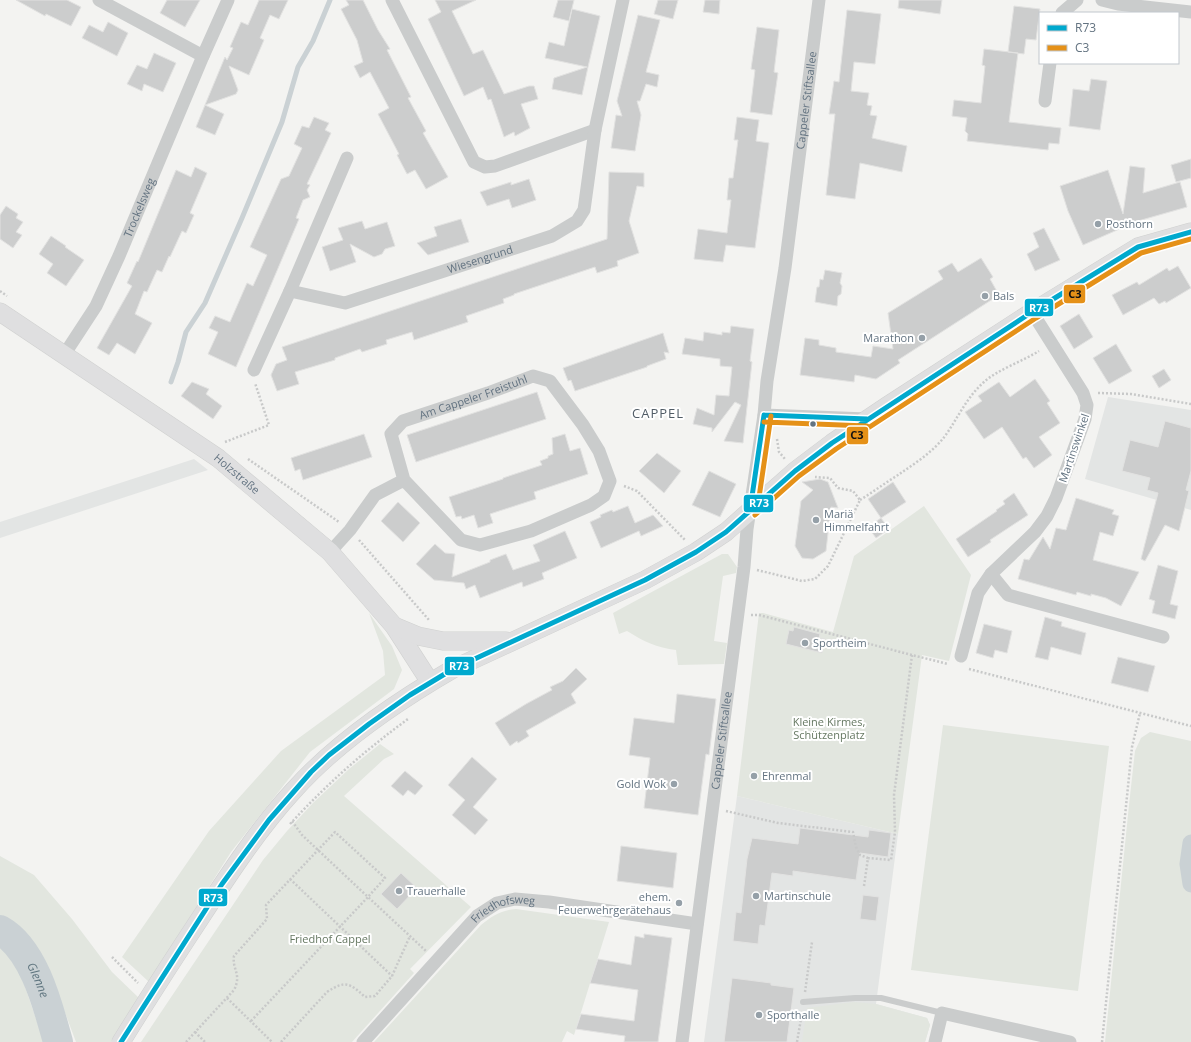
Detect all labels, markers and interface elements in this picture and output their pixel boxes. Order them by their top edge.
legend [1039,12,1179,64]
text: R73 [1075,19,1096,36]
text: C3 [1075,39,1090,56]
street label: Cappeler Stiftsallee [792,50,819,150]
street label: Trockelsweg [120,175,158,239]
place label: Posthorn [1106,216,1153,231]
marker: Posthorn [1093,219,1103,229]
street label: Wiesengrund [445,241,515,276]
line badge: C3 [1063,284,1086,304]
text: C3 [1068,286,1082,301]
place label: Bals [993,288,1014,303]
marker: Bals [980,291,990,301]
line badge: R73 [1024,298,1054,317]
text: R73 [1029,300,1049,315]
place label: Marathon [863,330,914,345]
marker: Marathon [917,333,927,343]
street label: Am Cappeler Freistuhl [417,371,529,422]
district label: CAPPEL [632,404,684,422]
street label: Martinswinkel [1055,411,1092,484]
unlabelled marker [808,419,818,429]
line badge: C3 [846,426,869,445]
text: C3 [850,427,864,442]
street label: Holzstraße [211,450,263,497]
line badge: R73 [743,494,774,513]
text: R73 [749,495,769,510]
place label: Mariä Himmelfahrt [824,506,889,534]
marker: Mariä Himmelfahrt [811,515,821,525]
place label: Sportheim [813,635,867,650]
marker: Sportheim [800,638,810,648]
line badge: R73 [444,656,475,676]
text: R73 [449,658,469,673]
street label: Cappeler Stiftsallee [707,691,735,790]
park label: Kleine Kirmes, Schützenplatz [793,714,866,742]
place label: Ehrenmal [762,768,811,783]
marker: Ehrenmal [749,771,759,781]
place label: Gold Wok [616,776,666,791]
marker: Gold Wok [669,779,679,789]
place label: Trauerhalle [407,883,466,898]
marker: Trauerhalle [394,886,404,896]
line badge: R73 [198,888,228,907]
place label: Martinschule [764,888,831,903]
place label: ehem. Feuerwehrgerätehaus [558,889,671,917]
text: R73 [203,890,223,905]
street label: Friedhofsweg [467,891,536,925]
marker: Martinschule [751,891,761,901]
marker: ehem. Feuerwehrgerätehaus [674,898,684,908]
park label: Friedhof Cappel [289,931,371,946]
water label: Glenne [23,959,53,1000]
place label: Sporthalle [767,1007,819,1022]
marker: Sporthalle [754,1010,764,1020]

